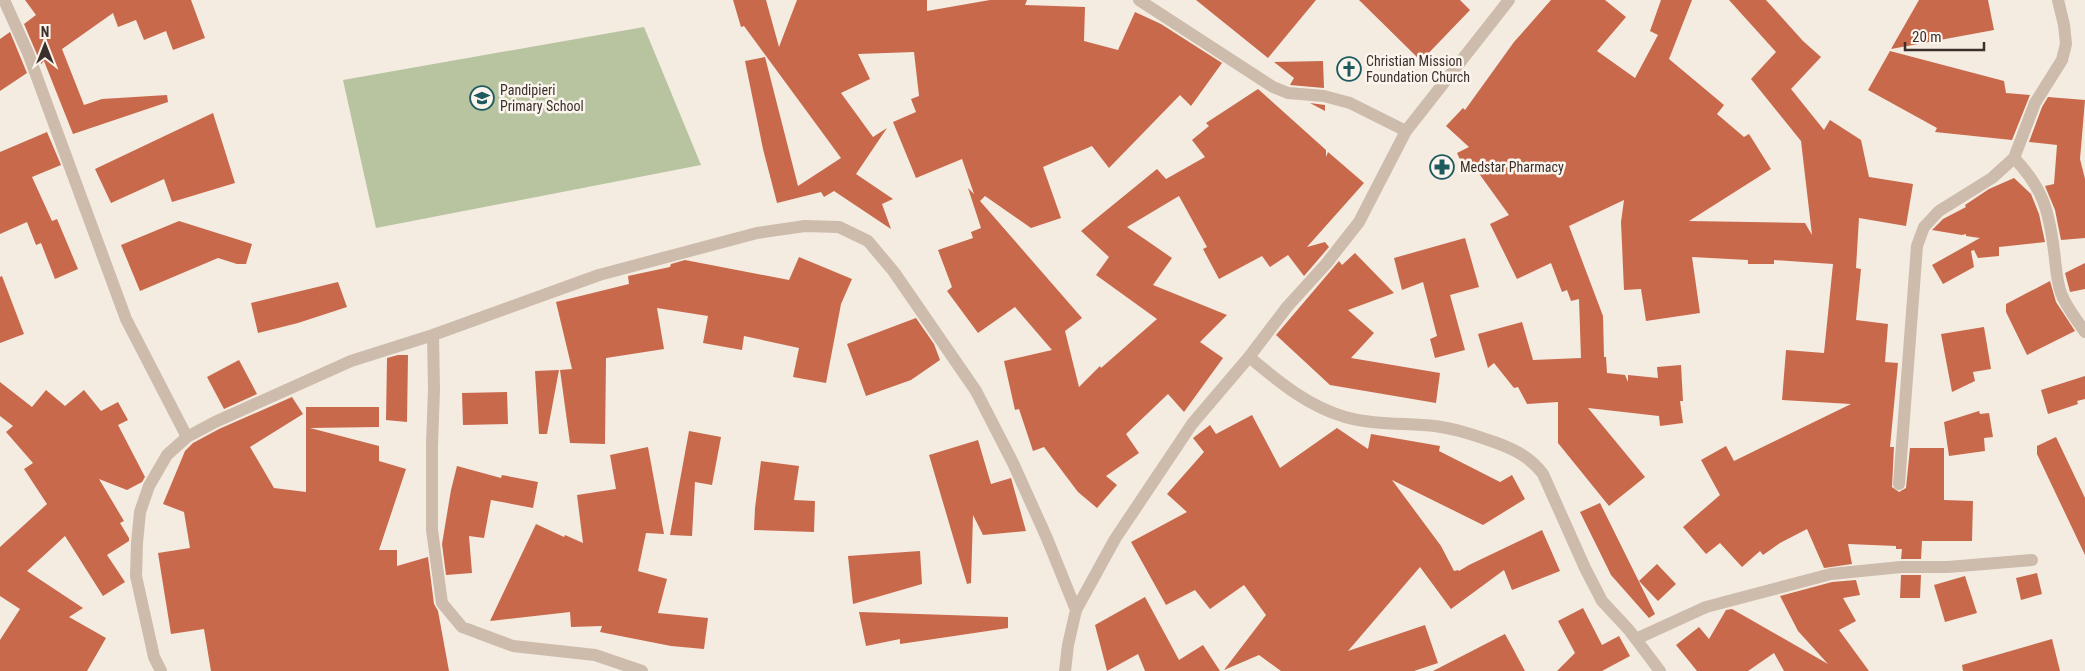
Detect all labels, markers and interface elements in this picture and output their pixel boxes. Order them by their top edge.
north arrow [20,20,70,70]
scale bar [1905,20,1984,52]
text: N [41,24,49,40]
text: 20 m [1912,28,1942,46]
place label: Christian Mission Foundation Church [1366,53,1470,85]
church icon: Christian Mission Foundation Church [1336,56,1362,82]
place label: Pandipieri Primary School [500,82,584,114]
school or university icon: Pandipieri Primary School [469,85,495,111]
pharmacy icon: Medstar Pharmacy [1429,154,1455,180]
place label: Medstar Pharmacy [1460,159,1564,175]

